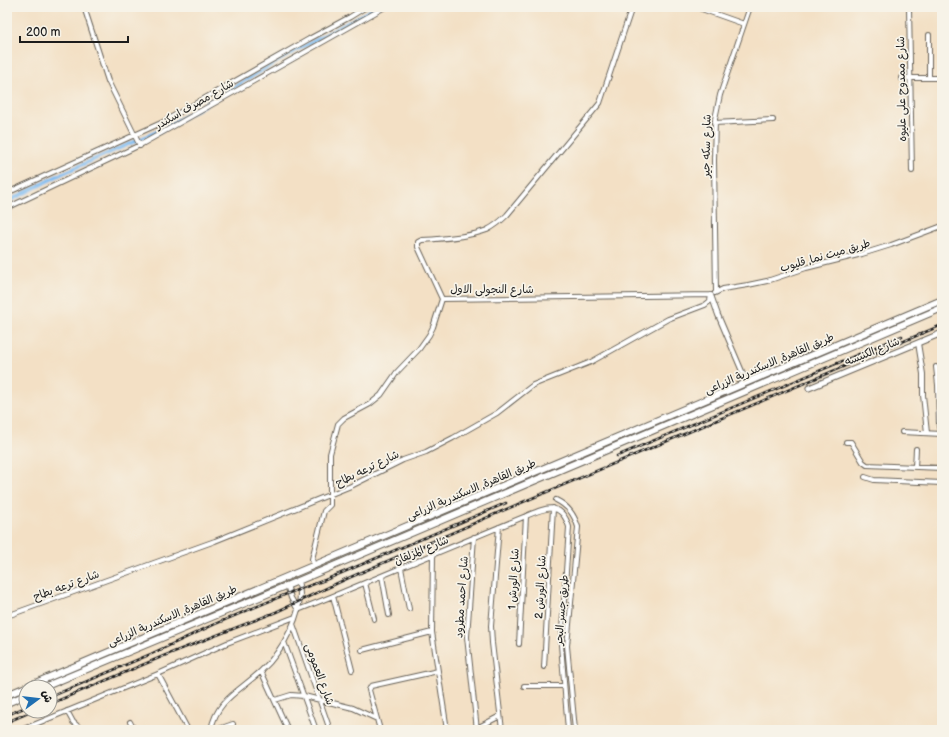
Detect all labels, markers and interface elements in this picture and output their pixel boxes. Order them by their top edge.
scale bar [20,18,128,44]
text: 200 m [26,25,60,40]
street label: شارع ممدوح على عليوه [894,36,911,142]
street label: شارع مصرف اسكندر [152,77,237,134]
street label: شارع سكه جير [699,114,716,179]
street label: طريق ميت نما, قليوب [778,236,872,276]
street label: شارع النجولى الاول [450,283,534,298]
street label: طريق القاهرة, الاسكندرية الزراعى [703,330,836,398]
street label: شارع الكنيسه [843,335,902,370]
street label: شارع ترعه بطاح [333,447,402,491]
street label: طريق القاهرة, الاسكندرية الزراعى [405,456,538,524]
street label: شارع المزلقان [392,533,451,570]
street label: شارع الورش 1 [505,548,524,610]
street label: شارع الورش 2 [532,555,551,619]
street label: شارع احمد مطرود [452,556,473,639]
street label: شارع ترعه بطاح [31,567,102,605]
street label: طريق جسر البحر [552,574,572,647]
street label: طريق القاهرة, الاسكندرية الزراعى [106,582,239,650]
street label: شارع العمومى [300,642,337,707]
north arrow [18,679,58,719]
text: ش [39,689,55,704]

